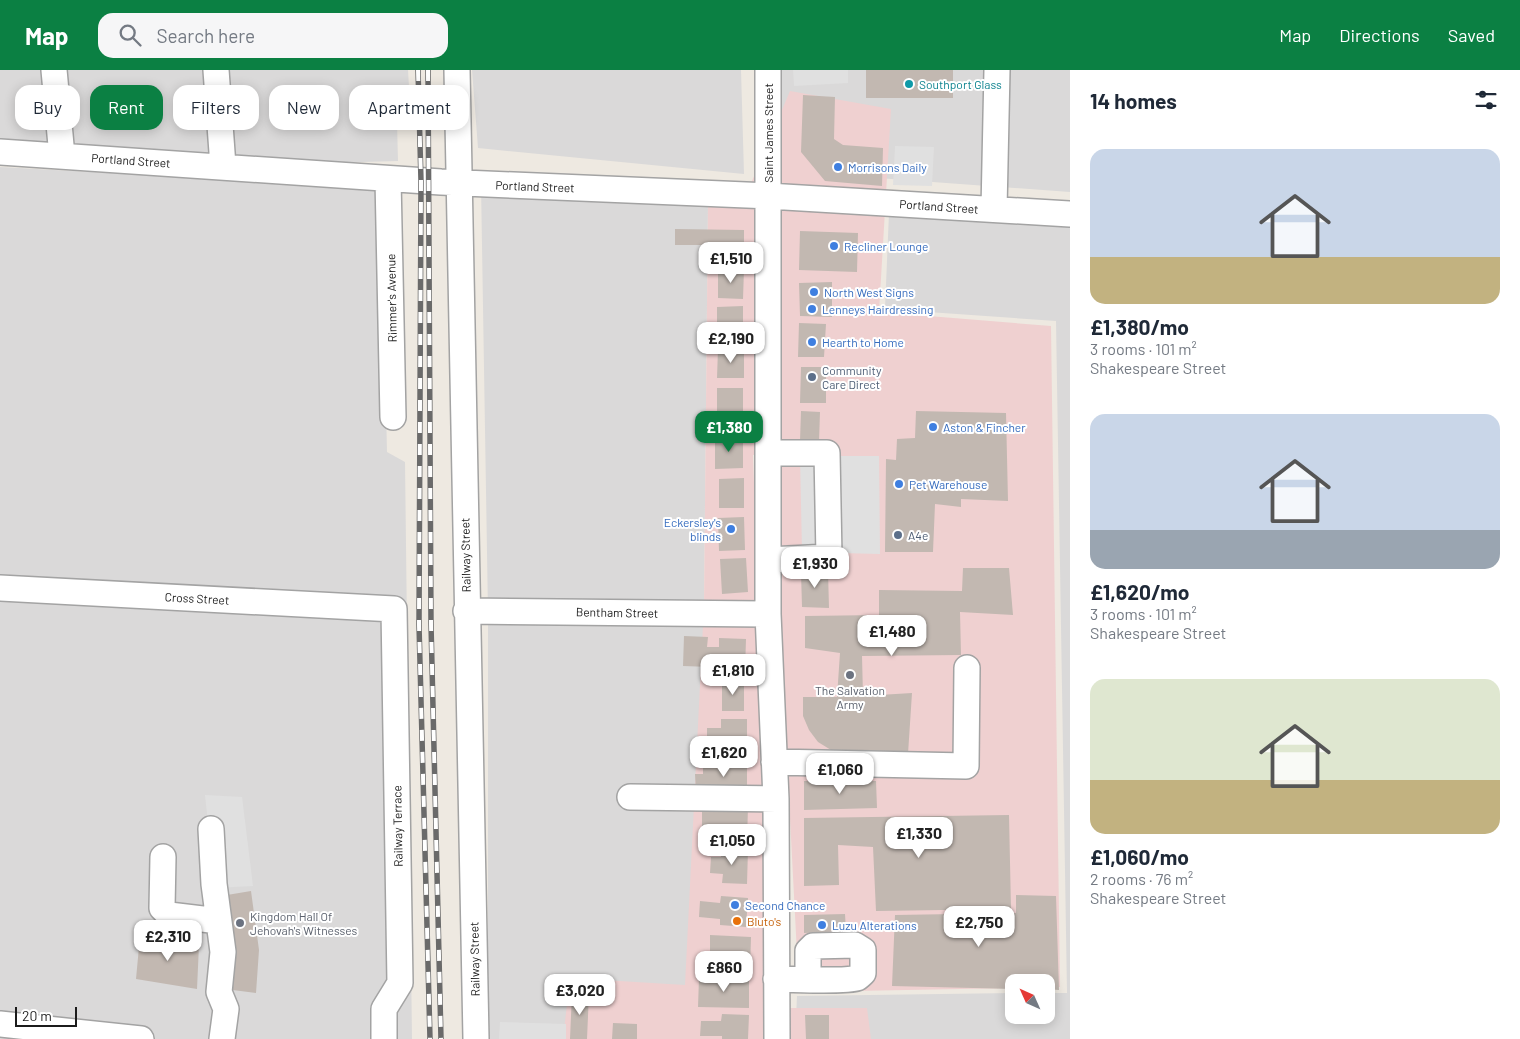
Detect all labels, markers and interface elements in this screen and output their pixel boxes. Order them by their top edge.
search box [98,13,448,58]
text: Map [25,21,68,50]
icon: search [116,21,144,49]
text: Search here [156,24,255,47]
text: Map [1279,24,1311,46]
text: Directions [1339,24,1420,46]
text: Saved [1448,24,1495,46]
place label: Southport Glass [919,77,1002,91]
marker: Southport Glass [903,78,915,90]
street label: Saint James Street [761,83,775,183]
chip: Buy [15,85,80,130]
chip: Rent [90,85,163,130]
chip: Filters [173,85,259,130]
chip: New [269,85,339,130]
chip: Apartment [349,85,469,130]
icon: filters [1472,86,1500,114]
text: 14 homes [1090,88,1177,113]
street label: Portland Street [91,150,171,170]
place label: Morrisons Daily [848,160,927,174]
marker: Morrisons Daily [832,161,844,173]
street label: Portland Street [495,178,575,194]
icon: home [1250,181,1340,271]
street label: Portland Street [899,196,979,216]
place label: Recliner Lounge [844,239,928,253]
marker: Recliner Lounge [828,240,840,252]
pin: £1,510 [690,242,772,284]
text: £1,510 [710,248,752,267]
street label: Rimmer's Avenue [383,253,399,343]
place label: North West Signs [824,285,914,299]
marker: North West Signs [808,286,820,298]
place label: Lenneys Hairdressing [822,302,933,316]
marker: Lenneys Hairdressing [806,303,818,315]
text: £1,380/mo [1090,314,1189,339]
pin: £2,190 [690,322,772,364]
text: £2,190 [708,328,754,347]
place label: Hearth to Home [822,335,904,349]
marker: Hearth to Home [806,336,818,348]
text: 3 rooms · 101 m² [1090,339,1197,358]
text: Shakespeare Street [1090,358,1226,377]
place label: Community Care Direct [822,363,882,391]
marker: Community Care Direct [806,371,818,383]
pin: £1,380 [688,410,770,453]
text: £1,380 [706,417,752,436]
place label: Aston & Fincher [943,420,1026,434]
marker: Aston & Fincher [927,421,939,433]
icon: home [1250,446,1340,536]
place label: Pet Warehouse [909,477,987,491]
marker: Pet Warehouse [893,478,905,490]
place label: Eckersley's blinds [664,515,721,543]
street label: Railway Street [457,518,473,592]
marker: Eckersley's blinds [725,523,737,535]
place label: A4e [908,528,928,542]
marker: A4e [892,529,904,541]
pin: £1,930 [774,546,856,589]
text: £1,930 [792,553,838,572]
text: £1,620/mo [1090,579,1189,604]
street label: Cross Street [164,589,230,607]
street label: Bentham Street [576,604,658,620]
text: 3 rooms · 101 m² [1090,604,1197,623]
pin: £1,480 [851,614,933,657]
text: £1,480 [868,621,916,640]
text: Shakespeare Street [1090,623,1226,642]
pin: £1,810 [692,654,774,696]
text: £1,810 [712,660,754,679]
marker: The Salvation Army [844,669,856,681]
place label: The Salvation Army [815,683,885,711]
icon: home [1250,711,1340,801]
pin: £1,620 [683,736,765,778]
text: £1,620 [701,742,747,761]
pin: £1,060 [799,752,881,795]
text: £1,060 [817,759,863,778]
street label: Railway Terrace [389,785,405,867]
pin: £1,330 [878,816,960,859]
text: £1,330 [896,823,942,842]
pin: £1,050 [691,824,773,866]
text: £1,050 [709,830,755,849]
text: £1,060/mo [1090,844,1189,869]
text: 2 rooms · 76 m² [1090,869,1193,888]
text: Shakespeare Street [1090,888,1226,907]
place label: Second Chance [745,898,825,912]
marker: Second Chance [729,899,741,911]
pin: £2,750 [938,906,1020,948]
place label: Kingdom Hall Of Jehovah's Witnesses [250,909,358,937]
text: £2,750 [955,912,1003,931]
place label: Bluto's [747,914,782,928]
marker: Bluto's [731,915,743,927]
marker: Kingdom Hall Of Jehovah's Witnesses [234,917,246,929]
place label: Luzu Alterations [832,918,917,932]
marker: Luzu Alterations [816,919,828,931]
pin: £2,310 [127,920,209,962]
street label: Railway Street [466,922,482,996]
text: £2,310 [145,926,191,945]
pin: £860 [694,950,754,993]
text: £860 [706,957,742,976]
pin: £3,020 [539,974,621,1016]
north arrow [1005,974,1055,1024]
map controls [1005,974,1055,1024]
text: £3,020 [555,980,605,999]
scale bar [15,1004,78,1027]
text: 20 m [22,1007,52,1024]

